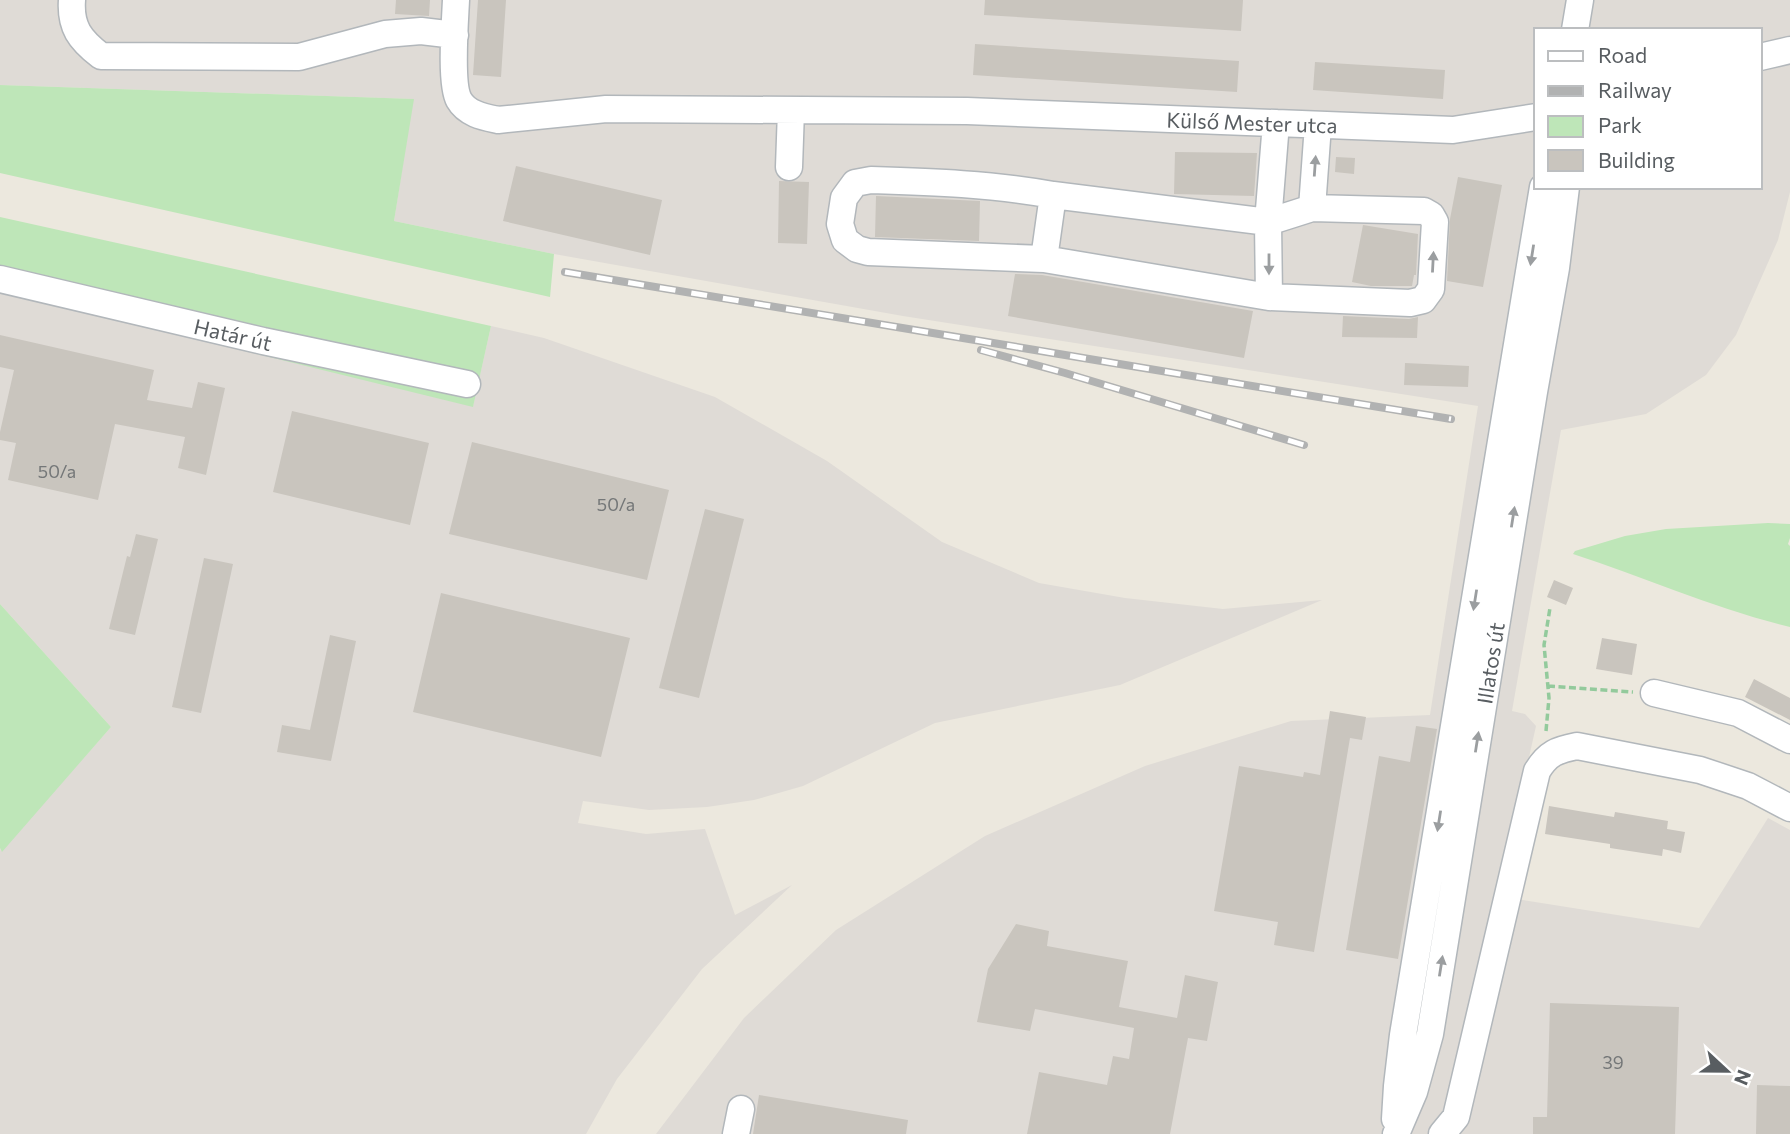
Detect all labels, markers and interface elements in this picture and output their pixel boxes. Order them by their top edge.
legend [1534,28,1762,189]
text: Road [1598,42,1647,67]
text: Railway [1598,77,1672,102]
street label: Külső Mester utca [1166,107,1338,137]
text: Park [1598,112,1642,137]
text: Building [1598,147,1675,172]
one-way arrow [1310,155,1321,177]
one-way arrow [1526,244,1537,266]
one-way arrow [1427,251,1438,273]
one-way arrow [1263,254,1275,276]
street label: Határ út [192,313,274,355]
house number: 50/a [38,460,76,482]
house number: 50/a [597,493,635,515]
one-way arrow [1508,506,1519,528]
one-way arrow [1469,589,1480,611]
street label: Illatos út [1471,620,1509,706]
one-way arrow [1472,731,1483,753]
one-way arrow [1433,810,1444,832]
one-way arrow [1436,955,1447,977]
north arrow [1692,1036,1762,1106]
house number: 39 [1602,1051,1624,1073]
text: N [1730,1067,1757,1088]

